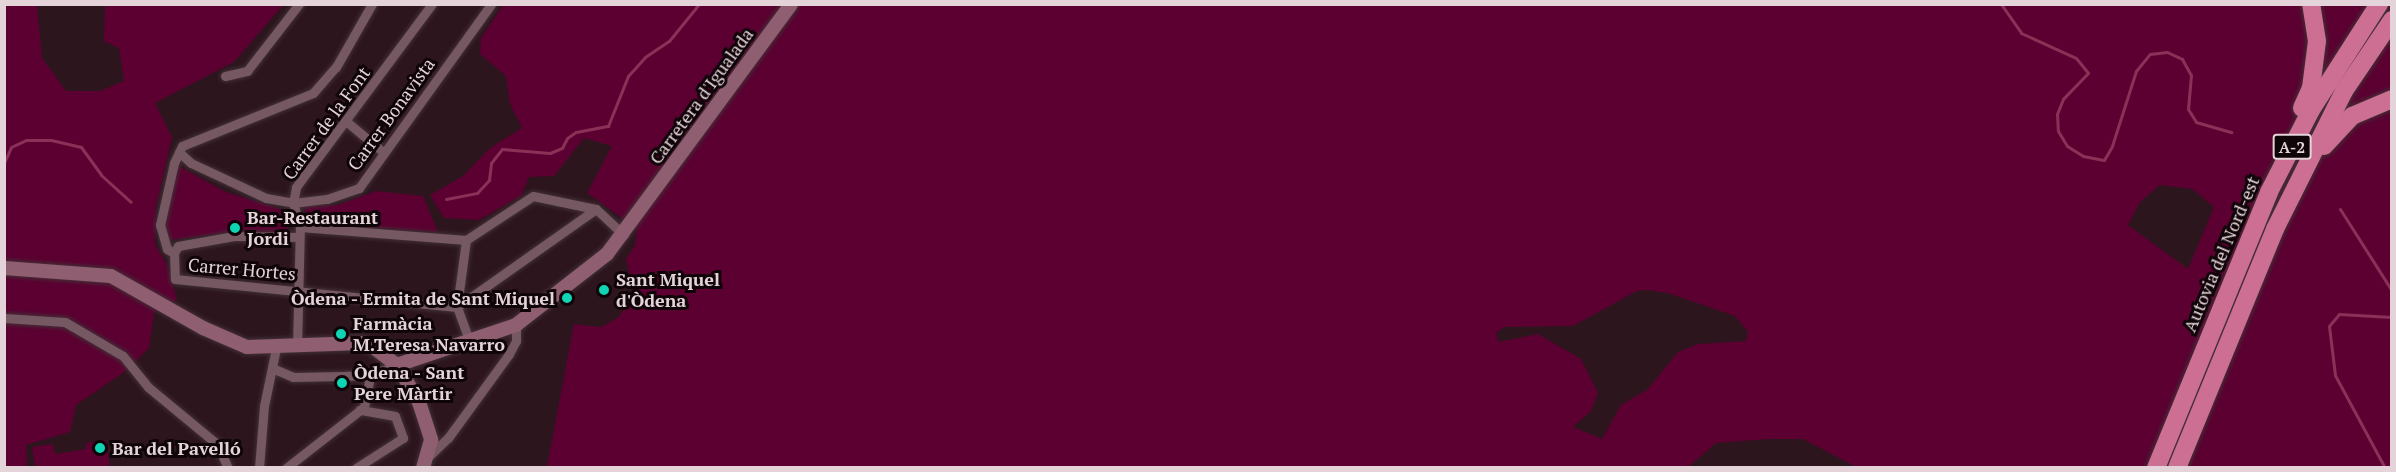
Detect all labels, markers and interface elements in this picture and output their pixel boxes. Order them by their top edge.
street label: Carretera d'Igualada [645,24,757,168]
street label: Carrer Bonavista [343,54,439,174]
street label: Carrer de la Font [278,62,374,184]
road number: A-2 [2272,134,2312,160]
street label: Autovia del Nord-est [2178,173,2264,335]
place label: Bar-Restaurant Jordi [247,207,378,250]
marker: Bar-Restaurant Jordi [228,221,242,235]
street label: Carrer Hortes [187,254,297,284]
place label: Sant Miquel d'Òdena [616,269,720,312]
marker: Sant Miquel d'Òdena [597,283,611,297]
place label: Òdena - Ermita de Sant Miquel [290,287,555,309]
marker: Òdena - Ermita de Sant Miquel [560,291,574,305]
place label: Farmàcia M.Teresa Navarro [353,313,505,356]
marker: Farmàcia M.Teresa Navarro [334,327,348,341]
place label: Òdena - Sant Pere Màrtir [354,362,466,404]
marker: Òdena - Sant Pere Màrtir [335,376,349,390]
place label: Bar del Pavelló [112,437,241,459]
marker: Bar del Pavelló [93,441,107,455]

